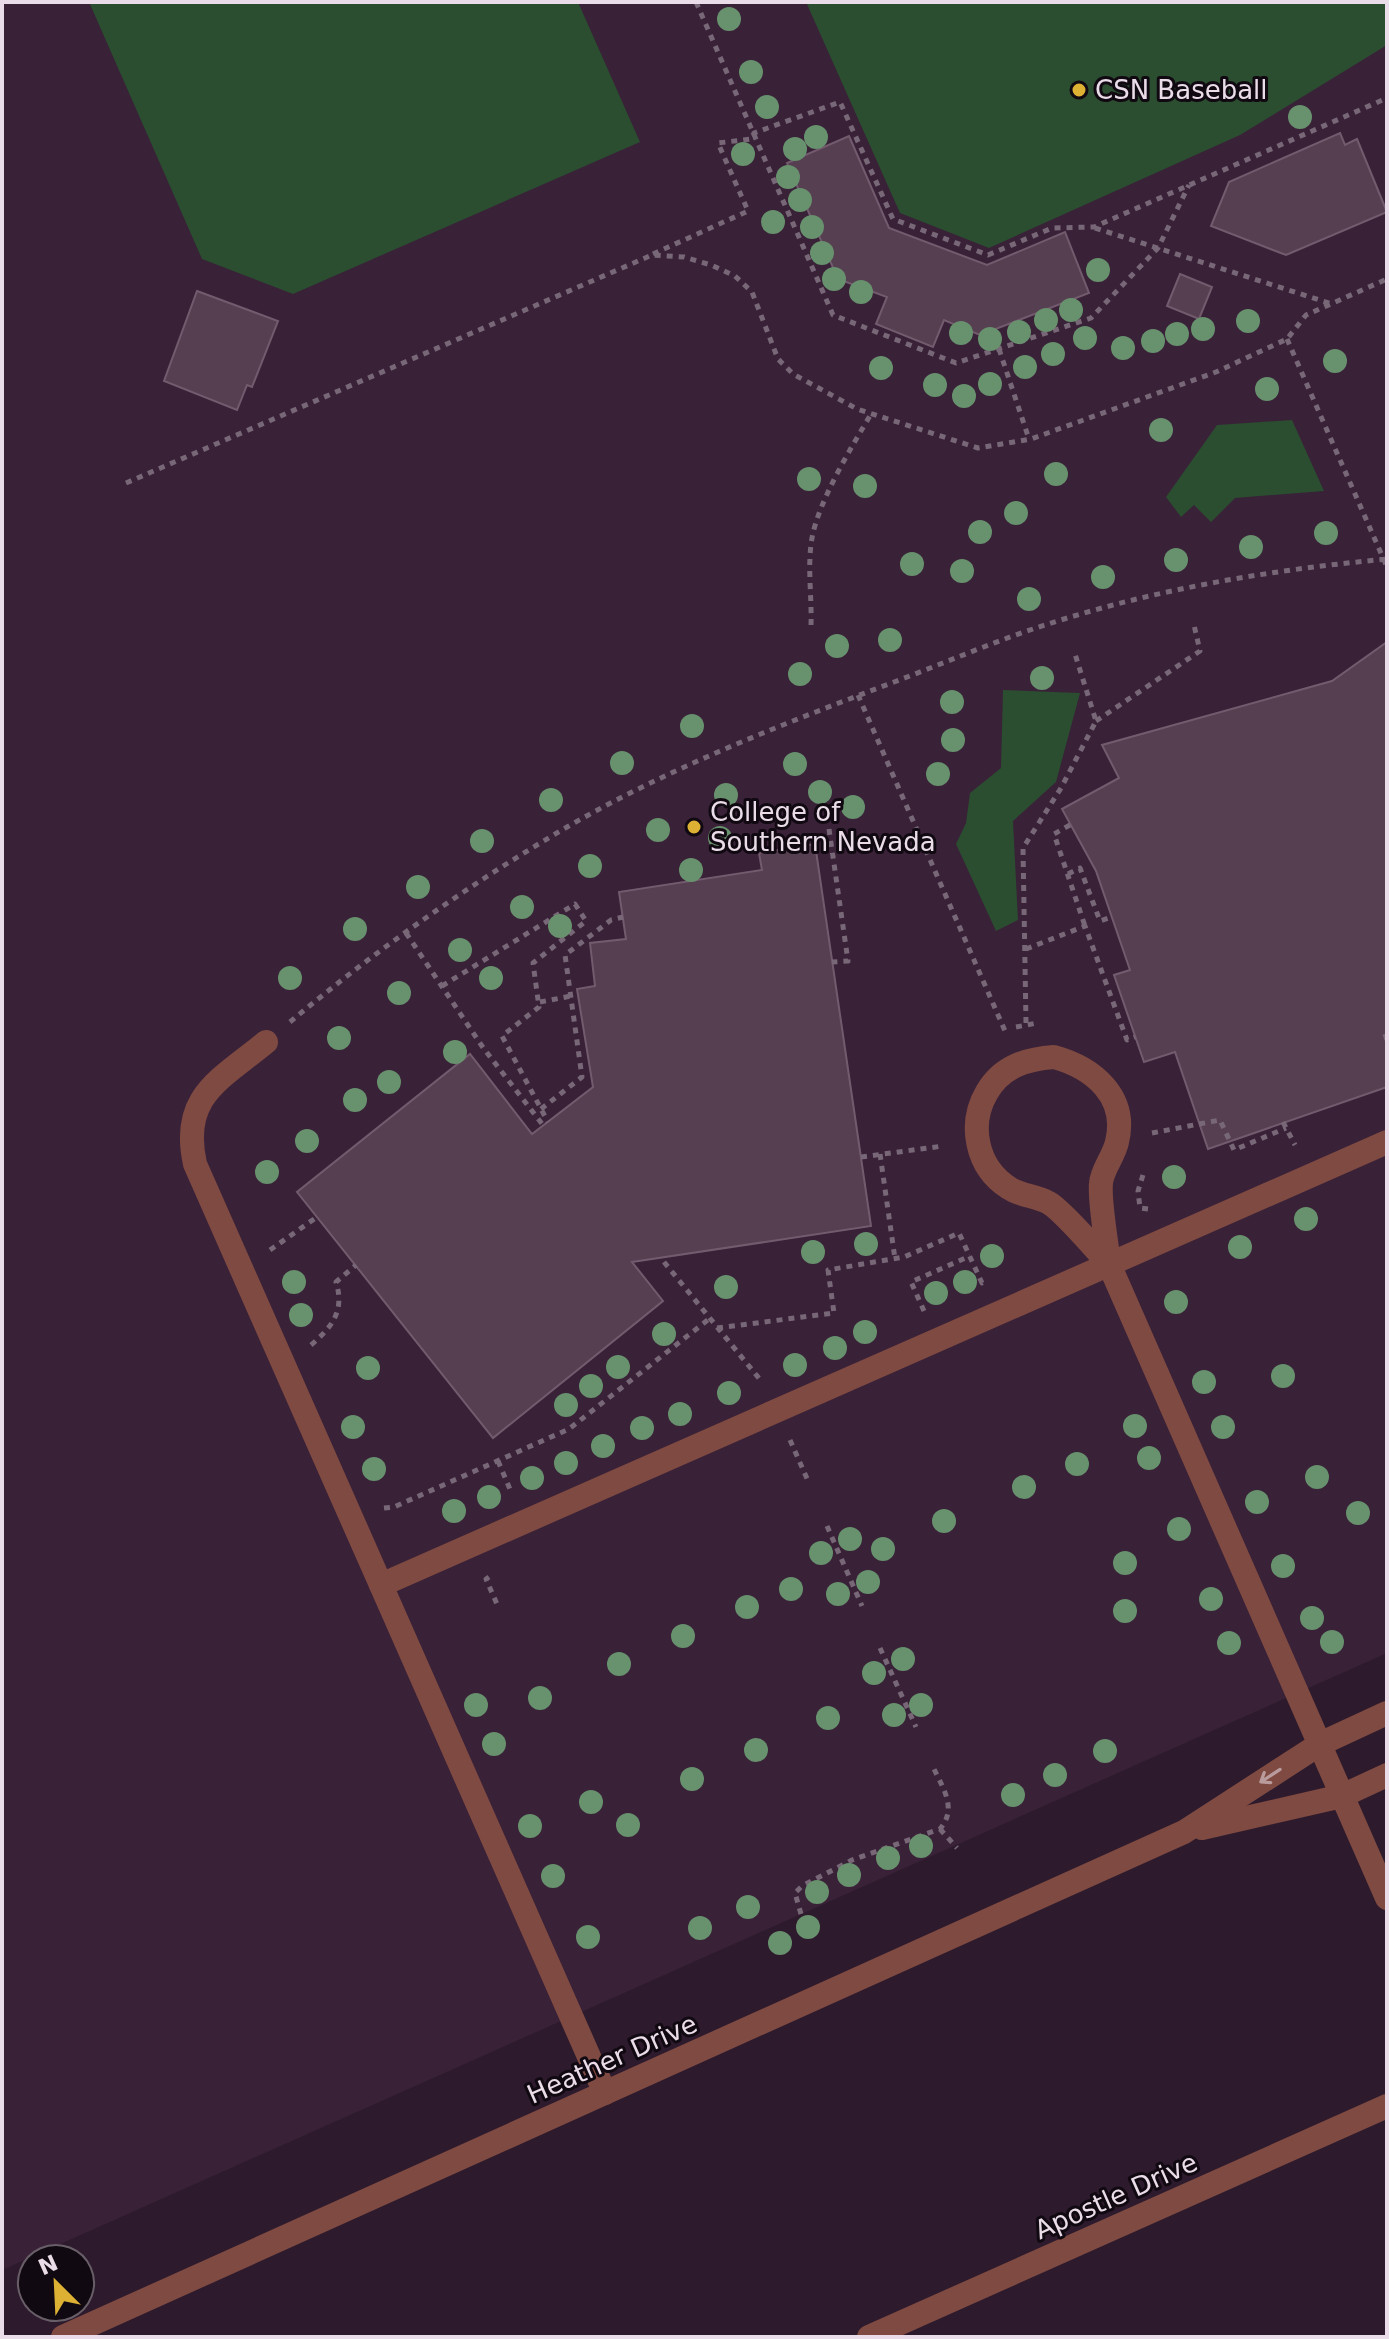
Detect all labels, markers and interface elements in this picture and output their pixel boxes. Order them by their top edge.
place label: CSN Baseball [1095,75,1268,105]
marker: CSN Baseball [1070,81,1088,99]
place label: College of Southern Nevada [710,797,936,857]
marker: College of Southern Nevada [685,818,703,836]
one-way arrow [1259,1768,1281,1785]
street label: Heather Drive [523,2008,701,2110]
street label: Apostle Drive [1030,2147,1202,2245]
north arrow [16,2243,96,2323]
text: N [35,2250,62,2280]

